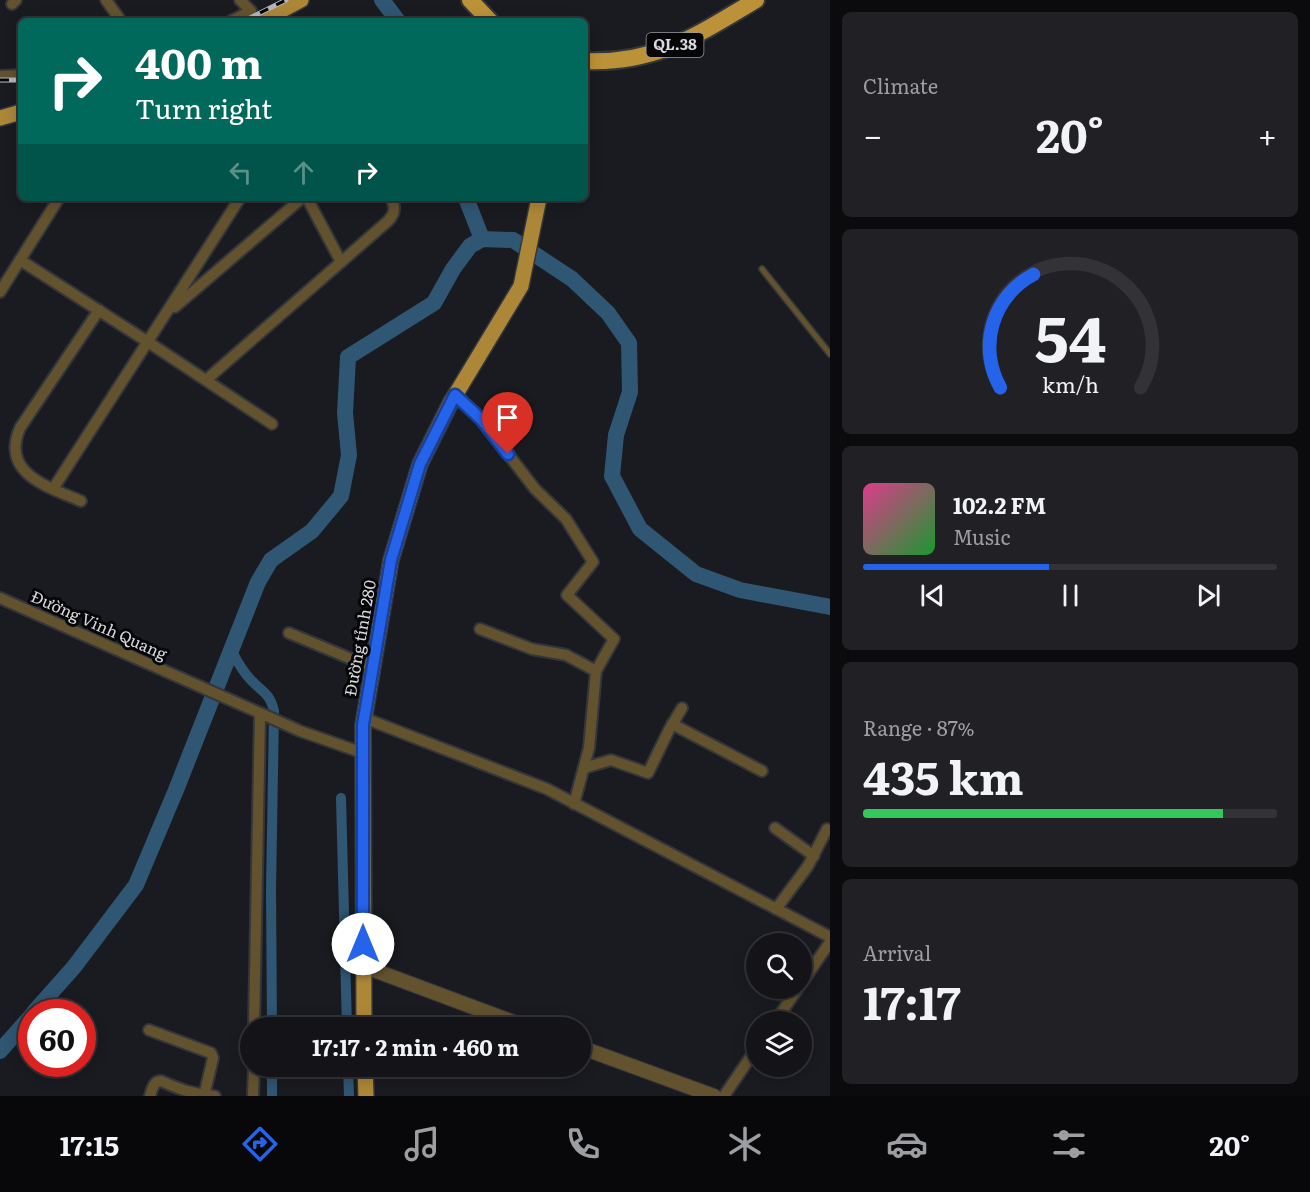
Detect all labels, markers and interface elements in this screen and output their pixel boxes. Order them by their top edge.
text: 400 m [135,30,262,92]
road number: QL.38 [646,33,704,57]
icon: right [36,42,114,120]
text: Climate [863,70,938,100]
text: Turn right [135,87,272,127]
text: 20° [1036,100,1104,167]
text: − [863,109,882,158]
text: + [1258,109,1277,158]
icon: left [224,156,257,189]
icon: ahead [287,156,320,189]
icon: right [350,156,383,189]
text: 54 [1034,289,1106,381]
text: km/h [1041,369,1099,401]
pin [482,392,533,454]
icon: arrive [491,401,524,434]
text: 102.2 FM [953,488,1046,521]
text: Music [953,521,1010,551]
street label: Đường tỉnh 280 [337,578,381,698]
icon: previous [916,579,949,612]
icon: pause [1054,579,1087,612]
icon: next [1192,579,1225,612]
street label: Đường Vinh Quang [28,583,171,665]
text: Range · 87% [863,712,975,742]
text: 435 km [863,742,1024,809]
position arrow [331,912,395,976]
map controls [746,933,812,1077]
button: search [746,933,812,999]
text: Arrival [863,937,931,967]
text: 17:17 [863,967,961,1034]
speed limit sign: 60 [18,999,96,1077]
button: layers [746,1011,812,1077]
text: 17:17 · 2 min · 460 m [312,1030,519,1063]
icon: directions [239,1123,281,1165]
icon: music [401,1123,443,1165]
icon: phone [562,1123,604,1165]
icon: climate [724,1123,766,1165]
icon: car [886,1123,928,1165]
icon: filters [1048,1123,1090,1165]
text: 17:15 [60,1124,119,1164]
text: 20° [1209,1124,1250,1164]

